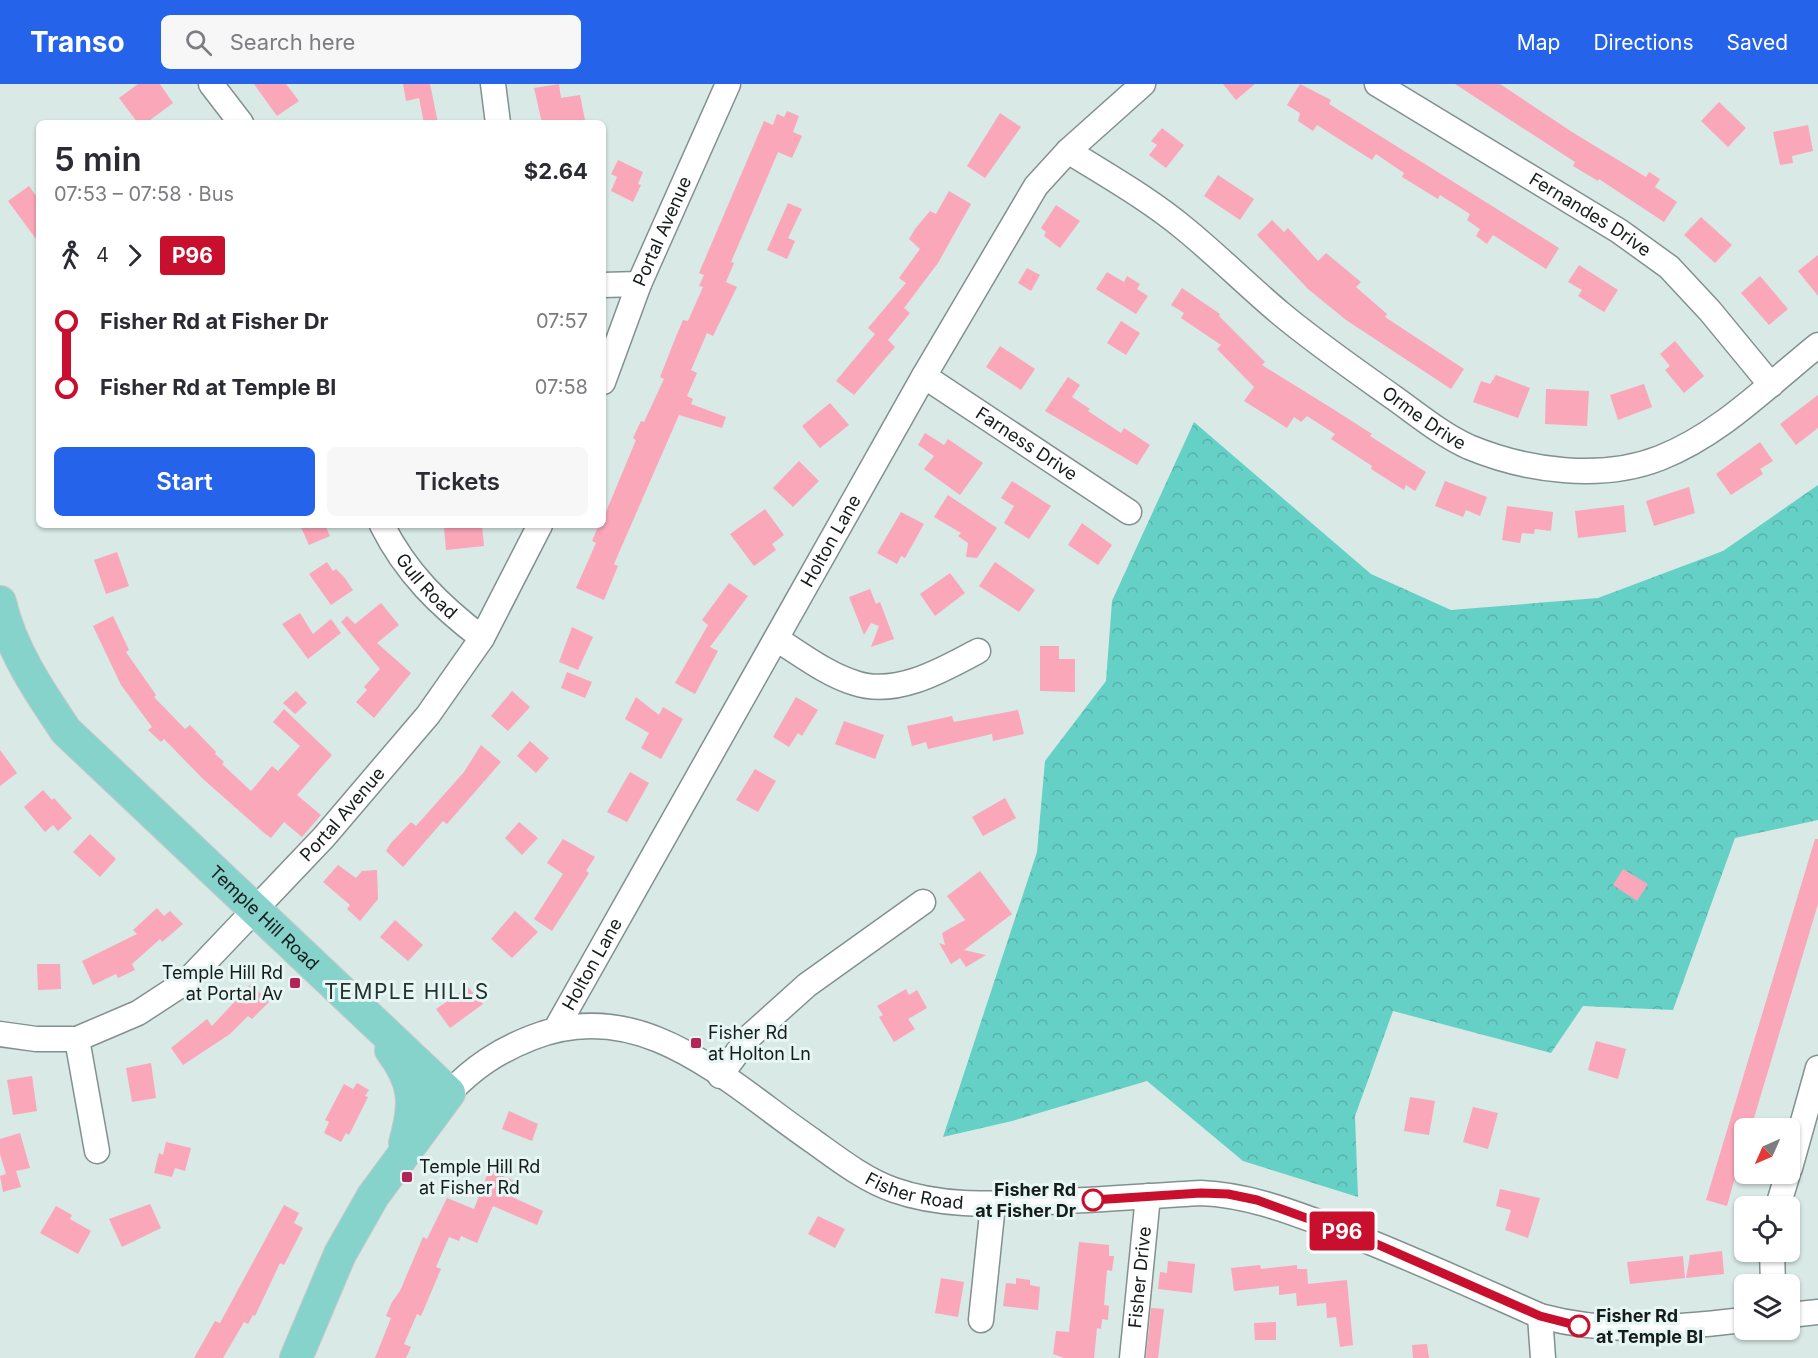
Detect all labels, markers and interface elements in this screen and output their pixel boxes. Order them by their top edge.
search box [161,15,581,69]
text: Transo [30,25,125,59]
icon: search [182,26,215,59]
text: Search here [230,29,355,55]
text: Map [1517,30,1560,55]
text: Directions [1593,30,1694,55]
text: Saved [1727,30,1788,55]
text: 5 min [54,139,142,179]
text: $2.64 [524,158,588,184]
street label: Fernandes Drive [1526,168,1655,261]
street label: Portal Avenue [628,173,696,289]
text: 07:53 – 07:58 · Bus [54,182,234,206]
icon: walk [54,239,87,272]
icon: forward [118,239,151,272]
text: 4 [96,243,109,267]
text: P96 [172,243,213,268]
text: Fisher Rd at Fisher Dr [100,308,328,334]
text: 07:57 [536,309,588,333]
text: Fisher Rd at Temple Bl [100,374,336,400]
text: 07:58 [535,375,588,399]
street label: Orme Drive [1378,382,1470,454]
street label: Farness Drive [972,402,1081,485]
button: Start [54,447,315,516]
button: Tickets [327,447,588,516]
street label: Holton Lane [796,491,865,590]
street label: Gull Road [392,549,462,623]
street label: Portal Avenue [295,763,389,866]
street label: Temple Hill Road [205,861,323,974]
street label: Holton Lane [558,914,626,1014]
place label: Temple Hill Rd at Portal Av [162,962,283,1004]
marker: Temple Hill Rd at Portal Av [288,976,302,990]
district label: TEMPLE HILLS [324,979,490,1004]
place label: Fisher Rd at Holton Ln [708,1022,811,1064]
marker: Fisher Rd at Holton Ln [689,1036,703,1050]
north arrow [1734,1118,1800,1184]
map controls [1734,1118,1800,1340]
place label: Temple Hill Rd at Fisher Rd [419,1156,540,1198]
street label: Fisher Road [862,1168,964,1213]
marker: Temple Hill Rd at Fisher Rd [400,1170,414,1184]
place label: Fisher Rd at Fisher Dr [975,1179,1076,1221]
marker: Fisher Rd at Fisher Dr [1082,1189,1104,1211]
button: locate [1734,1196,1800,1262]
line badge: P96 [1308,1212,1376,1250]
text: P96 [1322,1219,1362,1244]
street label: Fisher Drive [1124,1225,1155,1329]
button: layers [1734,1274,1800,1340]
place label: Fisher Rd at Temple Bl [1596,1305,1703,1347]
marker: Fisher Rd at Temple Bl [1568,1315,1590,1337]

